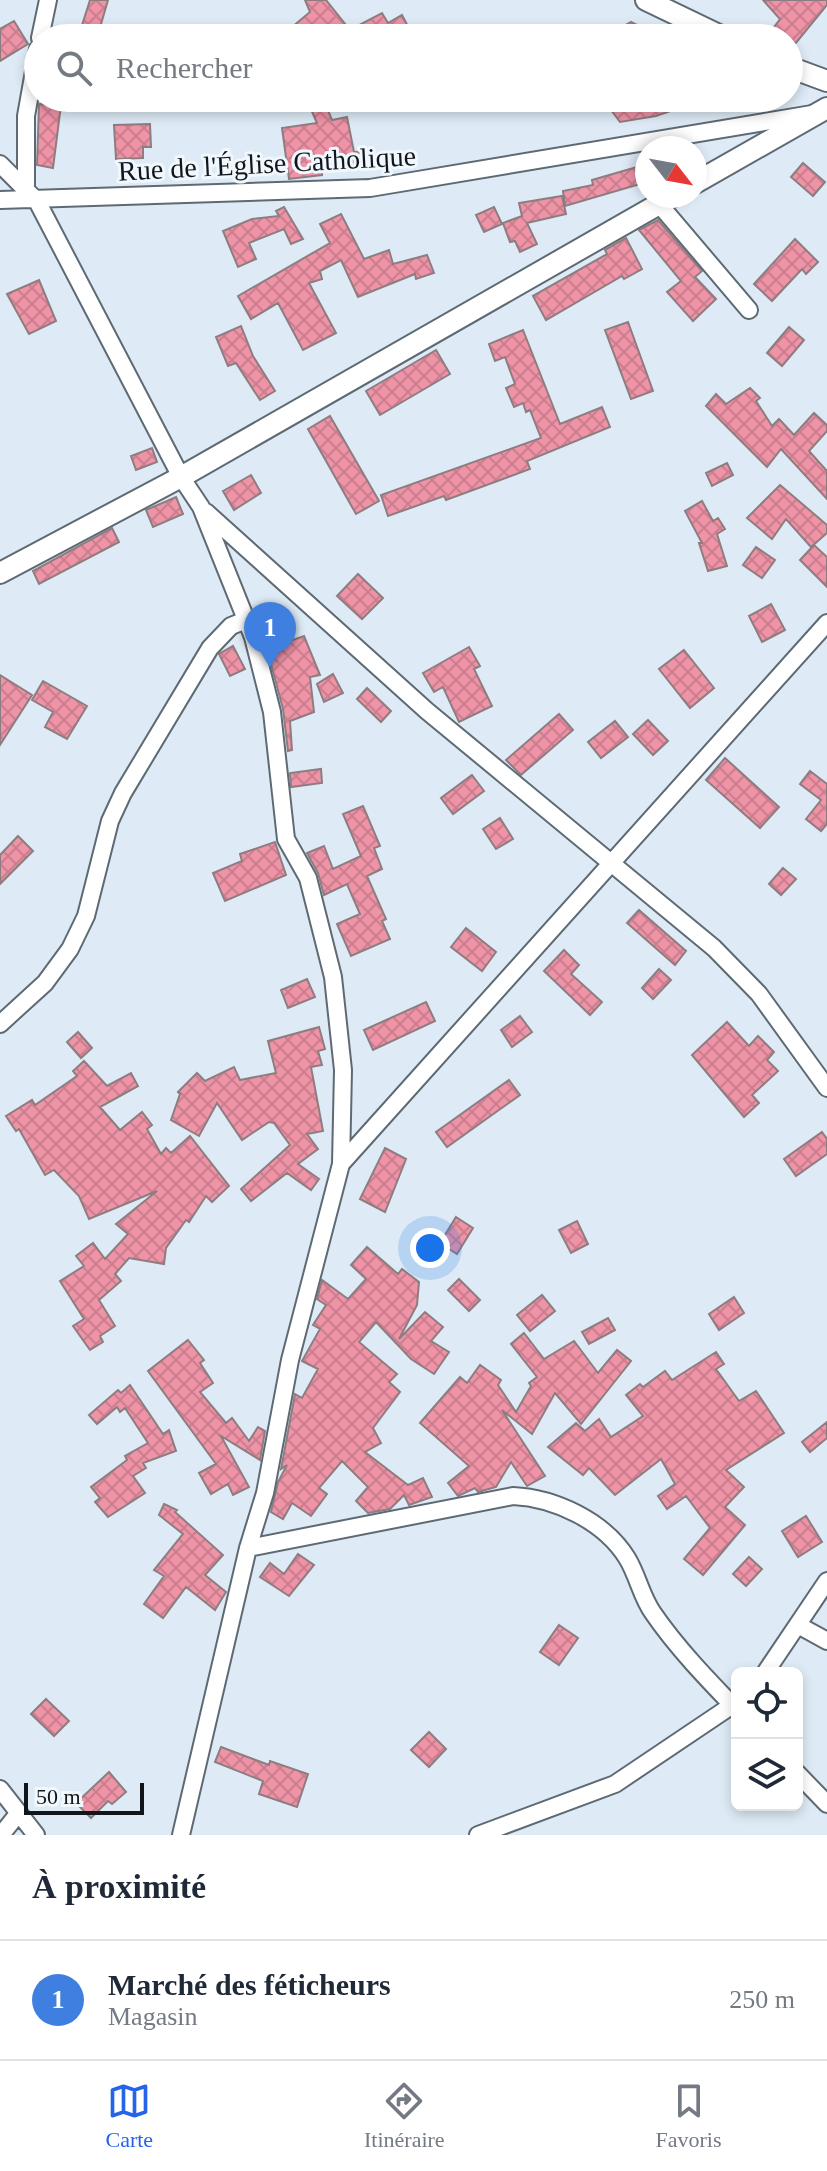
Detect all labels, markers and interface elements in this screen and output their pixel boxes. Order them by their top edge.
search box [24,24,803,112]
icon: search [52,46,96,90]
text: Rechercher [116,51,253,84]
north arrow [635,136,707,208]
street label: Rue de l'Église Catholique [117,140,417,187]
pin: 1 [244,602,296,668]
your location [410,1228,450,1268]
map controls [731,1667,803,1811]
button: locate [731,1667,803,1739]
button: layers [731,1739,803,1811]
scale bar [24,1779,144,1815]
text: 50 m [36,1784,81,1809]
text: À proximité [32,1868,206,1905]
text: Marché des féticheurs [108,1968,391,2001]
text: 1 [52,1985,65,2014]
text: 250 m [729,1985,795,2014]
text: Magasin [108,2002,198,2031]
tab: Carte [105,2079,153,2153]
tab: Itinéraire [364,2079,445,2153]
tab: Favoris [656,2079,722,2153]

